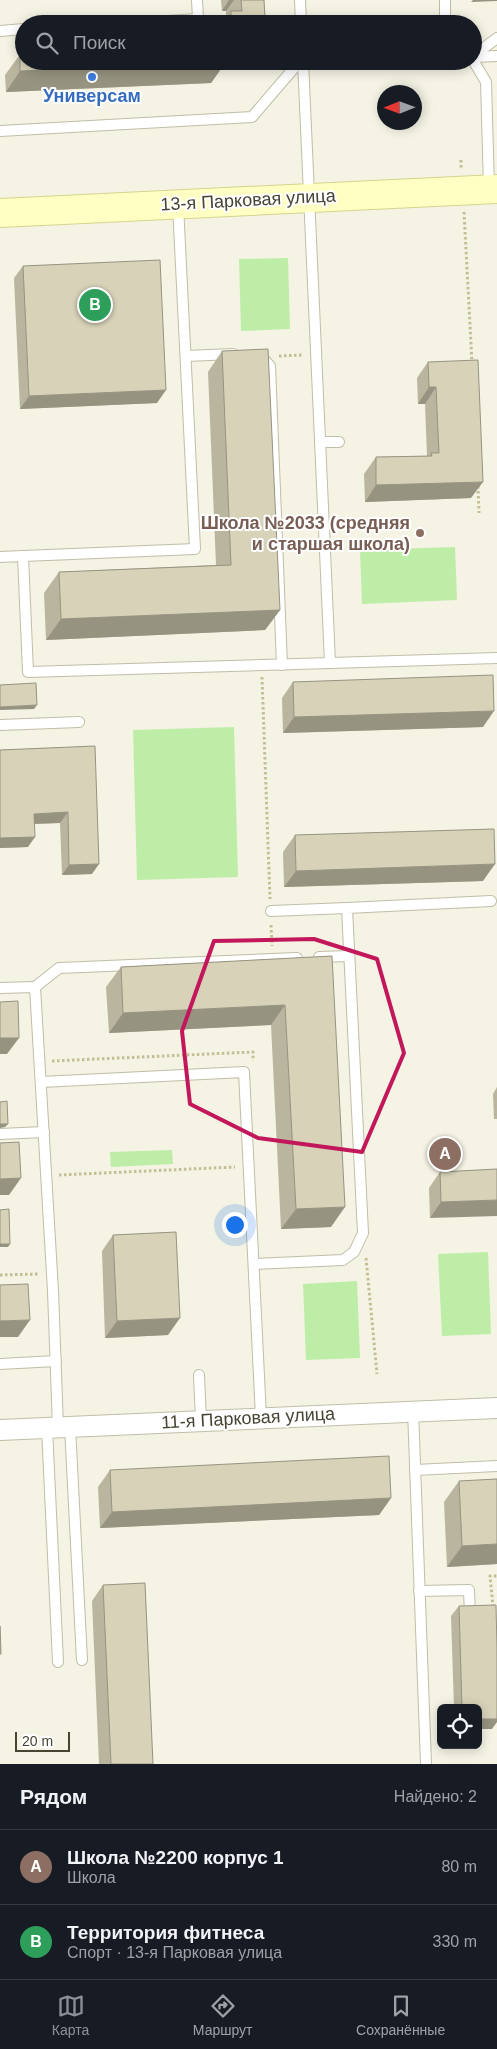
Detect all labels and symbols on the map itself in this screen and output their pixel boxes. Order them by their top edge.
marker: Универсам [86,71,98,83]
north arrow [377,85,422,130]
place label: Универсам [43,86,141,106]
street label: 13-я Парковая улица [160,185,337,215]
pin: B [79,286,111,324]
place label: Школа №2033 (средняя и старшая школа) [201,513,410,554]
marker: Школа №2033 (средняя и старшая школа) [414,527,426,539]
pin: A [429,1135,461,1173]
your location [222,1212,248,1238]
street label: 11-я Парковая улица [161,1403,336,1433]
scale bar [15,1729,70,1752]

